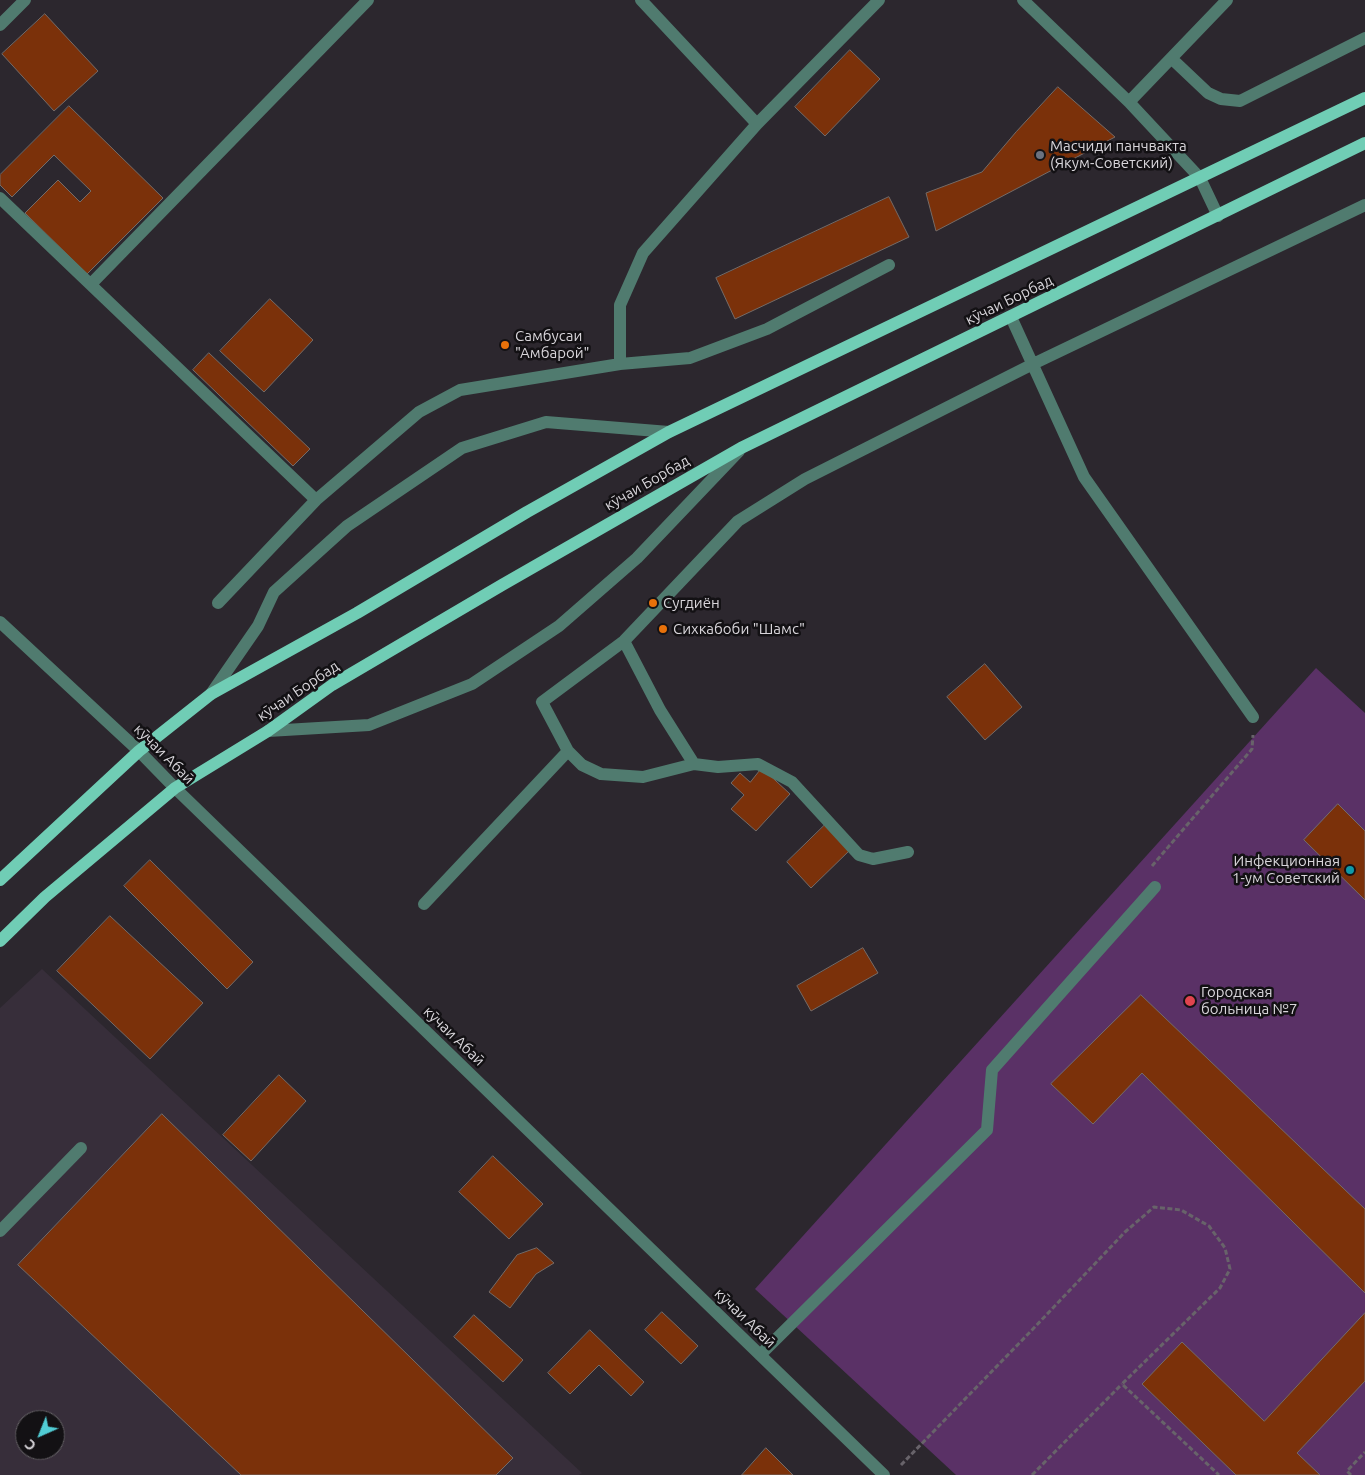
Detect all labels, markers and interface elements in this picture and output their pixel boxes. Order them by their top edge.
place label: Масчиди панчвакта (Якум-Советский) [1050,137,1187,172]
marker: Масчиди панчвакта (Якум-Советский) [1034,149,1046,161]
street label: кӯчаи Борбад [962,271,1056,329]
place label: Самбусаи "Амбарой" [515,327,590,362]
marker: Самбусаи "Амбарой" [499,339,511,351]
street label: кӯчаи Борбад [601,451,693,515]
place label: Сугдиён [663,594,720,612]
marker: Сугдиён [647,597,659,609]
place label: Сихкабоби "Шамс" [673,620,805,638]
marker: Сихкабоби "Шамс" [657,623,669,635]
street label: кӯчаи Борбад [254,657,342,725]
street label: кӯчаи Абаӣ [130,720,198,788]
place label: Инфекционная 1-ум Советский [1232,852,1340,887]
marker: Инфекционная 1-ум Советский [1344,864,1356,876]
place label: Городская больница №7 [1201,983,1298,1018]
marker: Городская больница №7 [1183,994,1197,1008]
street label: кӯчаи Абаӣ [420,1002,488,1070]
street label: кӯчаи Абаӣ [711,1284,779,1352]
north arrow [15,1410,65,1460]
text: С [22,1436,39,1454]

